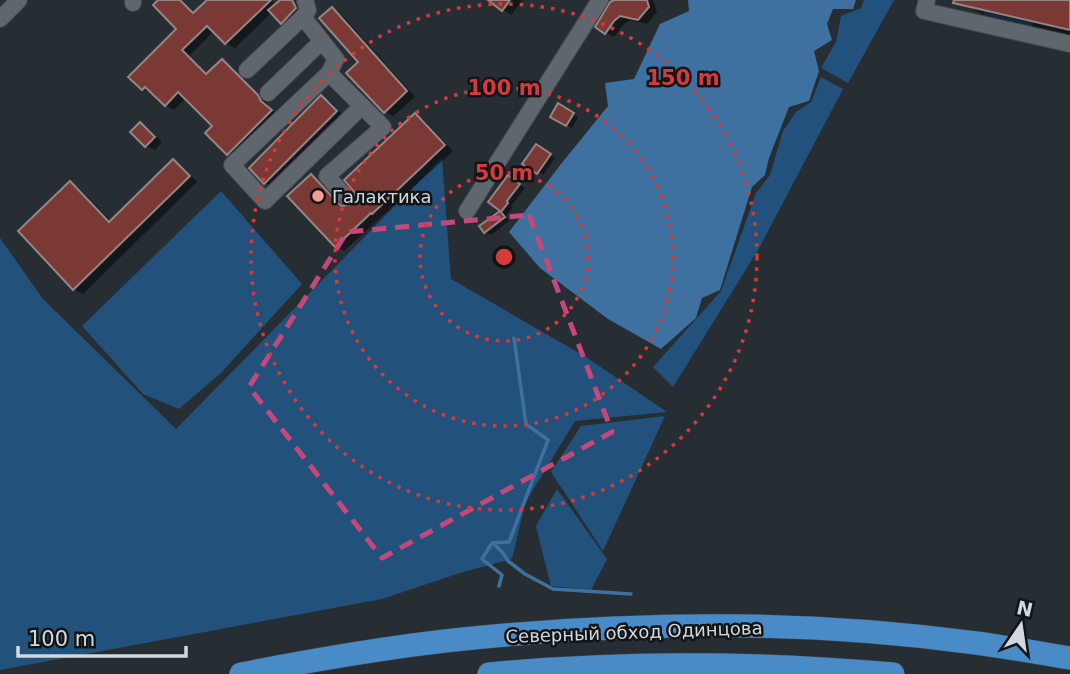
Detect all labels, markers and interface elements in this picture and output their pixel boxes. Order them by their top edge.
text: 150 m [646,66,720,90]
text: 100 m [467,76,541,100]
text: 50 m [475,161,533,185]
place label: Галактика [332,186,432,207]
marker: Галактика [310,188,326,204]
centre of rings [492,245,516,269]
north arrow [986,590,1056,660]
text: N [1015,596,1035,621]
scale bar [18,614,186,658]
street label: Северный обход Одинцова [505,617,763,647]
text: 100 m [28,627,95,651]

